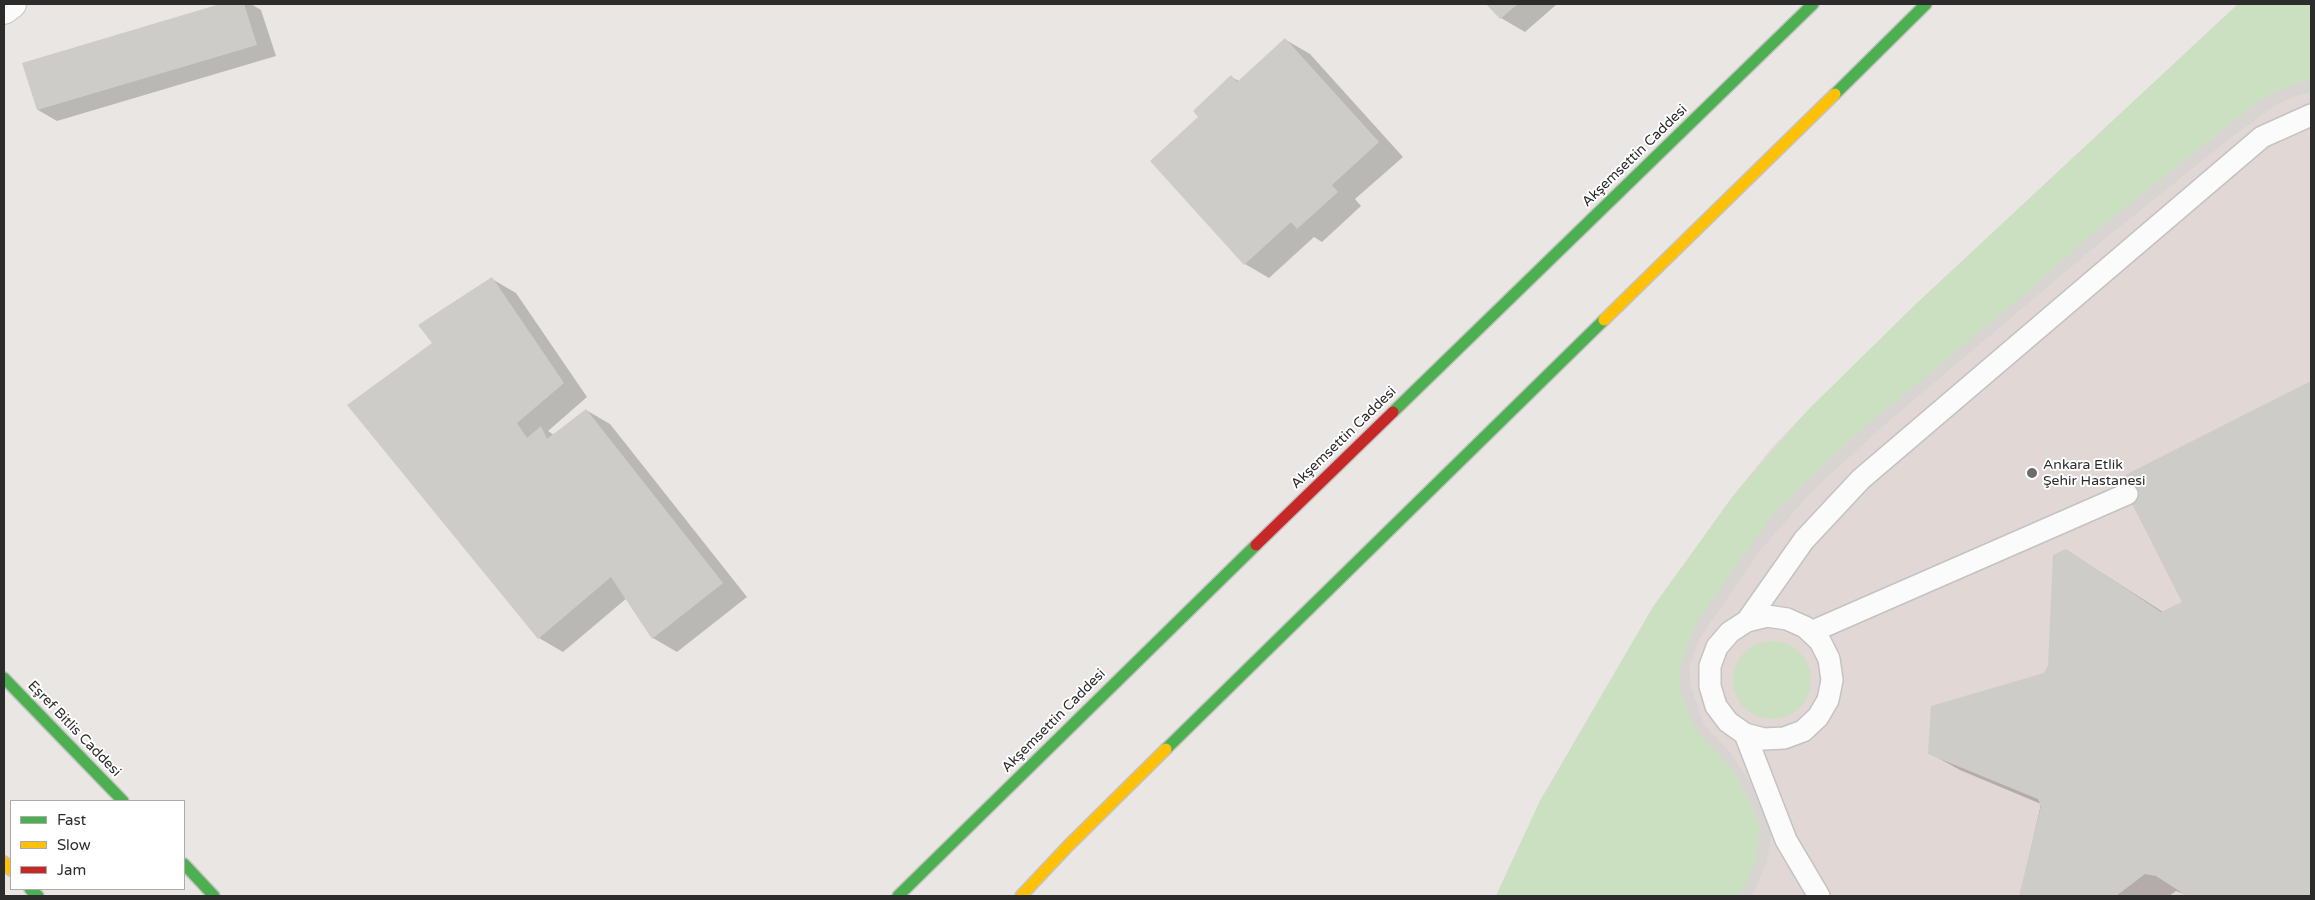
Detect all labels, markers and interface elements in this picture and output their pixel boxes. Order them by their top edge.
street label: Akşemsettin Caddesi [1579,101,1691,211]
street label: Akşemsettin Caddesi [1288,383,1400,493]
place label: Ankara Etlik Şehir Hastanesi [2043,457,2146,490]
marker: Ankara Etlik Şehir Hastanesi [2025,466,2039,480]
street label: Akşemsettin Caddesi [999,666,1109,776]
street label: Eşref Bitlis Caddesi [24,678,124,780]
legend [10,800,185,890]
text: Fast [57,811,86,829]
text: Slow [57,836,91,854]
text: Jam [57,861,86,879]

